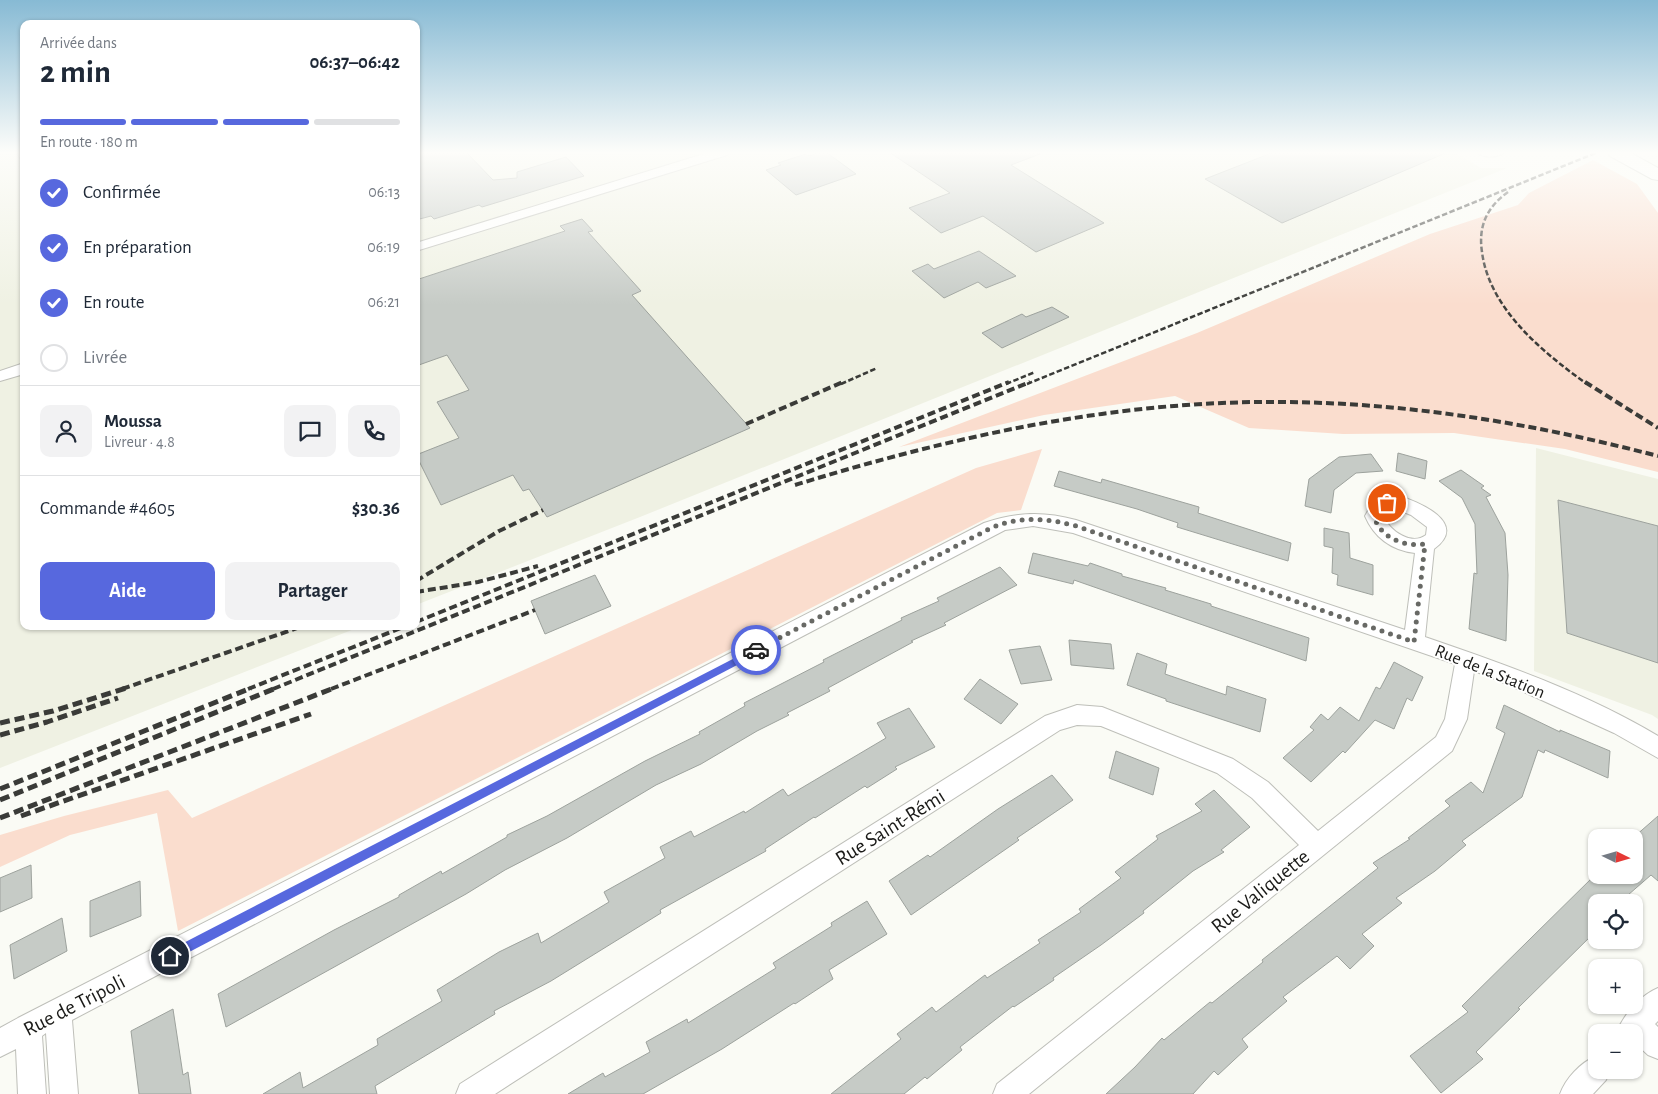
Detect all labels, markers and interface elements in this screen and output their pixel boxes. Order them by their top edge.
text: Arrivée dans [40,35,117,51]
text: 06:37–06:42 [309,53,400,72]
text: 2 min [40,56,111,88]
text: En route · 180 m [40,134,138,150]
icon: check [40,179,68,207]
text: Confirmée [83,183,161,202]
text: 06:13 [368,184,400,200]
icon: check [40,234,68,262]
text: En préparation [83,238,192,257]
text: 06:19 [367,239,400,255]
icon: check [40,289,68,317]
text: En route [83,293,145,312]
text: 06:21 [368,294,400,310]
text: Livrée [83,348,127,367]
button: person [40,405,92,457]
button: chat [284,405,336,457]
button: phone [348,405,400,457]
text: Moussa [104,412,162,431]
text: Livreur · 4.8 [104,434,175,450]
pin [1366,482,1408,524]
icon: bag [1373,489,1401,517]
text: Commande #4605 [40,499,175,518]
text: $30.36 [352,499,400,518]
button: Aide [40,562,215,620]
button: Partager [225,562,400,620]
courier [731,625,781,675]
icon: car [742,636,770,664]
street label: Rue de la Station [1432,642,1547,702]
street label: Rue Saint-Rémi [832,785,949,869]
north arrow [1588,829,1642,884]
map controls [1588,829,1643,1079]
street label: Rue Valiquette [1207,846,1313,937]
button: locate [1588,894,1643,949]
pin [149,935,191,977]
icon: home [156,942,184,970]
button: + [1588,959,1643,1014]
street label: Rue de Tripoli [20,971,129,1040]
button: − [1588,1024,1643,1079]

